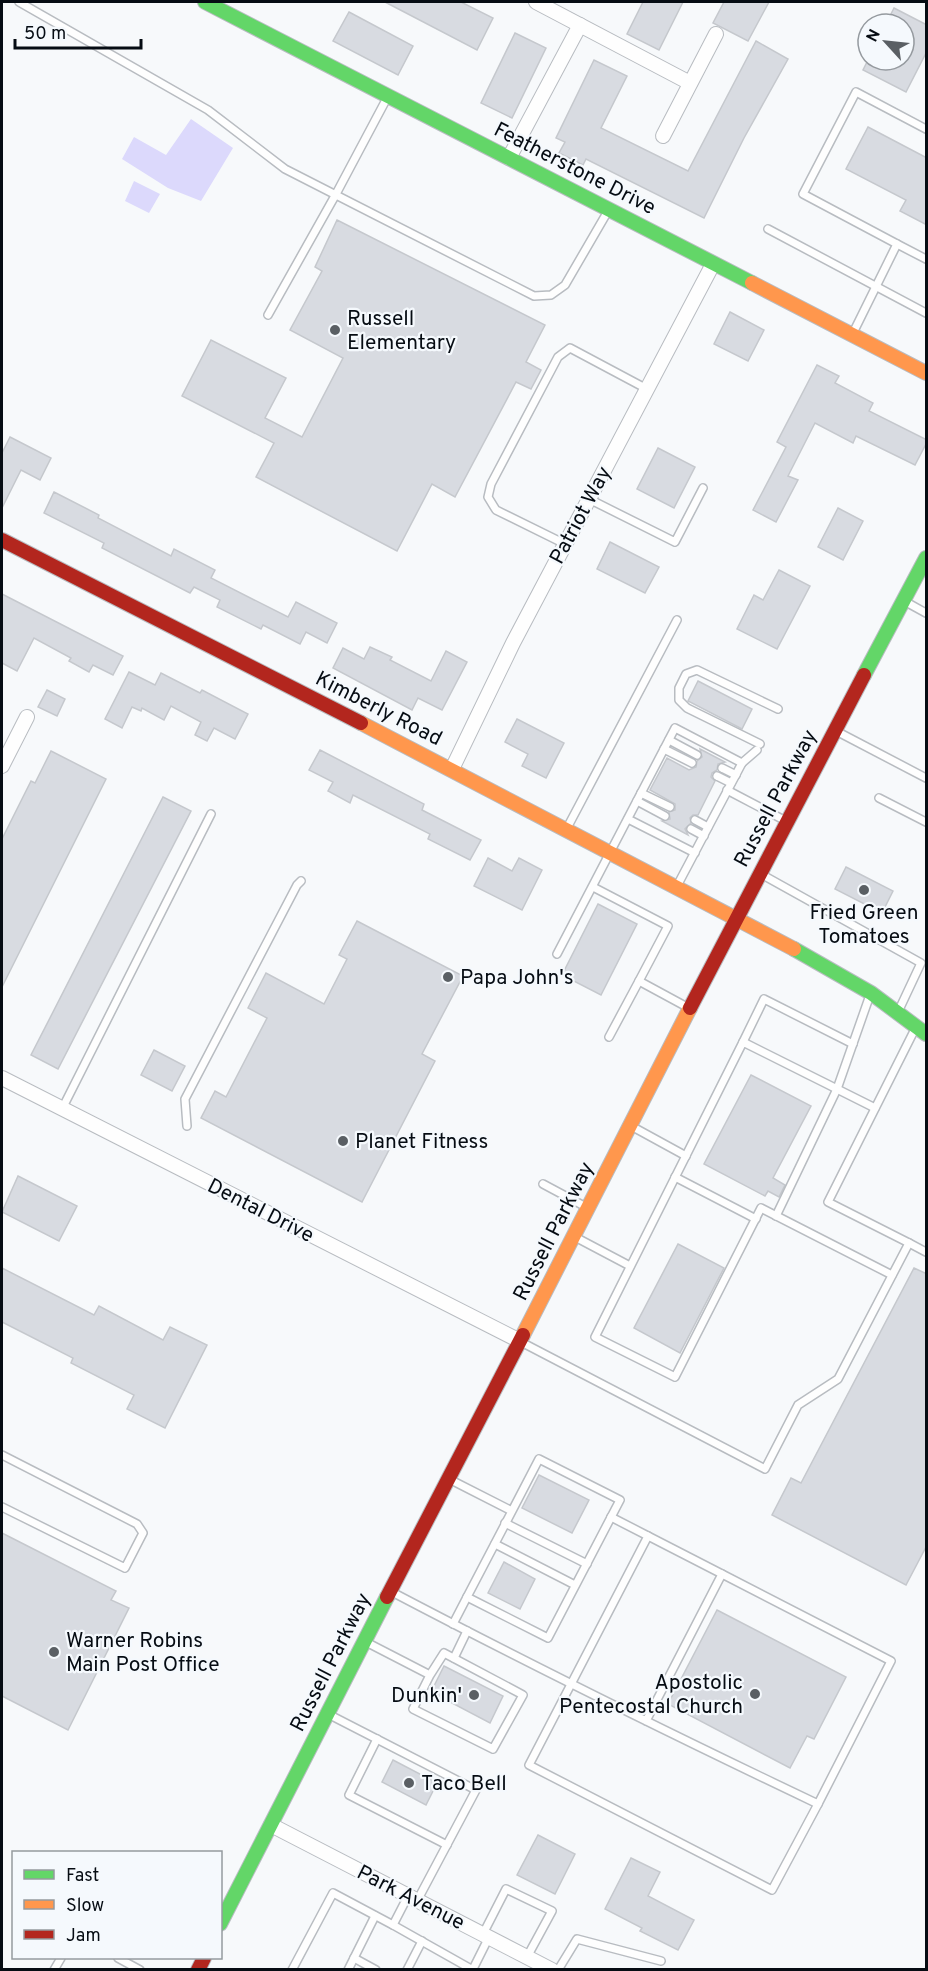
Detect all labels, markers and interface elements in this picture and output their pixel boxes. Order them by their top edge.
scale bar [15,12,141,50]
north arrow [856,12,916,72]
text: 50 m [24,23,66,46]
text: N [863,26,886,46]
street label: Featherstone Drive [489,117,660,222]
place label: Russell Elementary [347,306,456,357]
marker: Russell Elementary [328,323,342,337]
street label: Patriot Way [544,462,618,569]
street label: Kimberly Road [310,666,446,753]
street label: Russell Parkway [729,725,824,872]
marker: Fried Green Tomatoes [857,883,871,897]
place label: Fried Green Tomatoes [809,900,919,951]
place label: Papa John's [460,965,574,992]
marker: Papa John's [441,970,455,984]
place label: Planet Fitness [355,1129,488,1156]
marker: Planet Fitness [336,1134,350,1148]
street label: Russell Parkway [508,1158,601,1306]
street label: Dental Drive [202,1173,318,1250]
street label: Russell Parkway [285,1589,378,1737]
place label: Warner Robins Main Post Office [66,1628,220,1679]
marker: Warner Robins Main Post Office [47,1645,61,1659]
place label: Apostolic Pentecostal Church [559,1670,743,1721]
place label: Dunkin' [391,1683,462,1710]
marker: Apostolic Pentecostal Church [748,1687,762,1701]
marker: Dunkin' [467,1688,481,1702]
place label: Taco Bell [421,1771,507,1798]
marker: Taco Bell [402,1776,416,1790]
legend [12,1851,222,1959]
street label: Park Avenue [352,1860,469,1937]
text: Fast [66,1865,99,1888]
text: Slow [66,1895,104,1918]
text: Jam [66,1925,101,1948]

